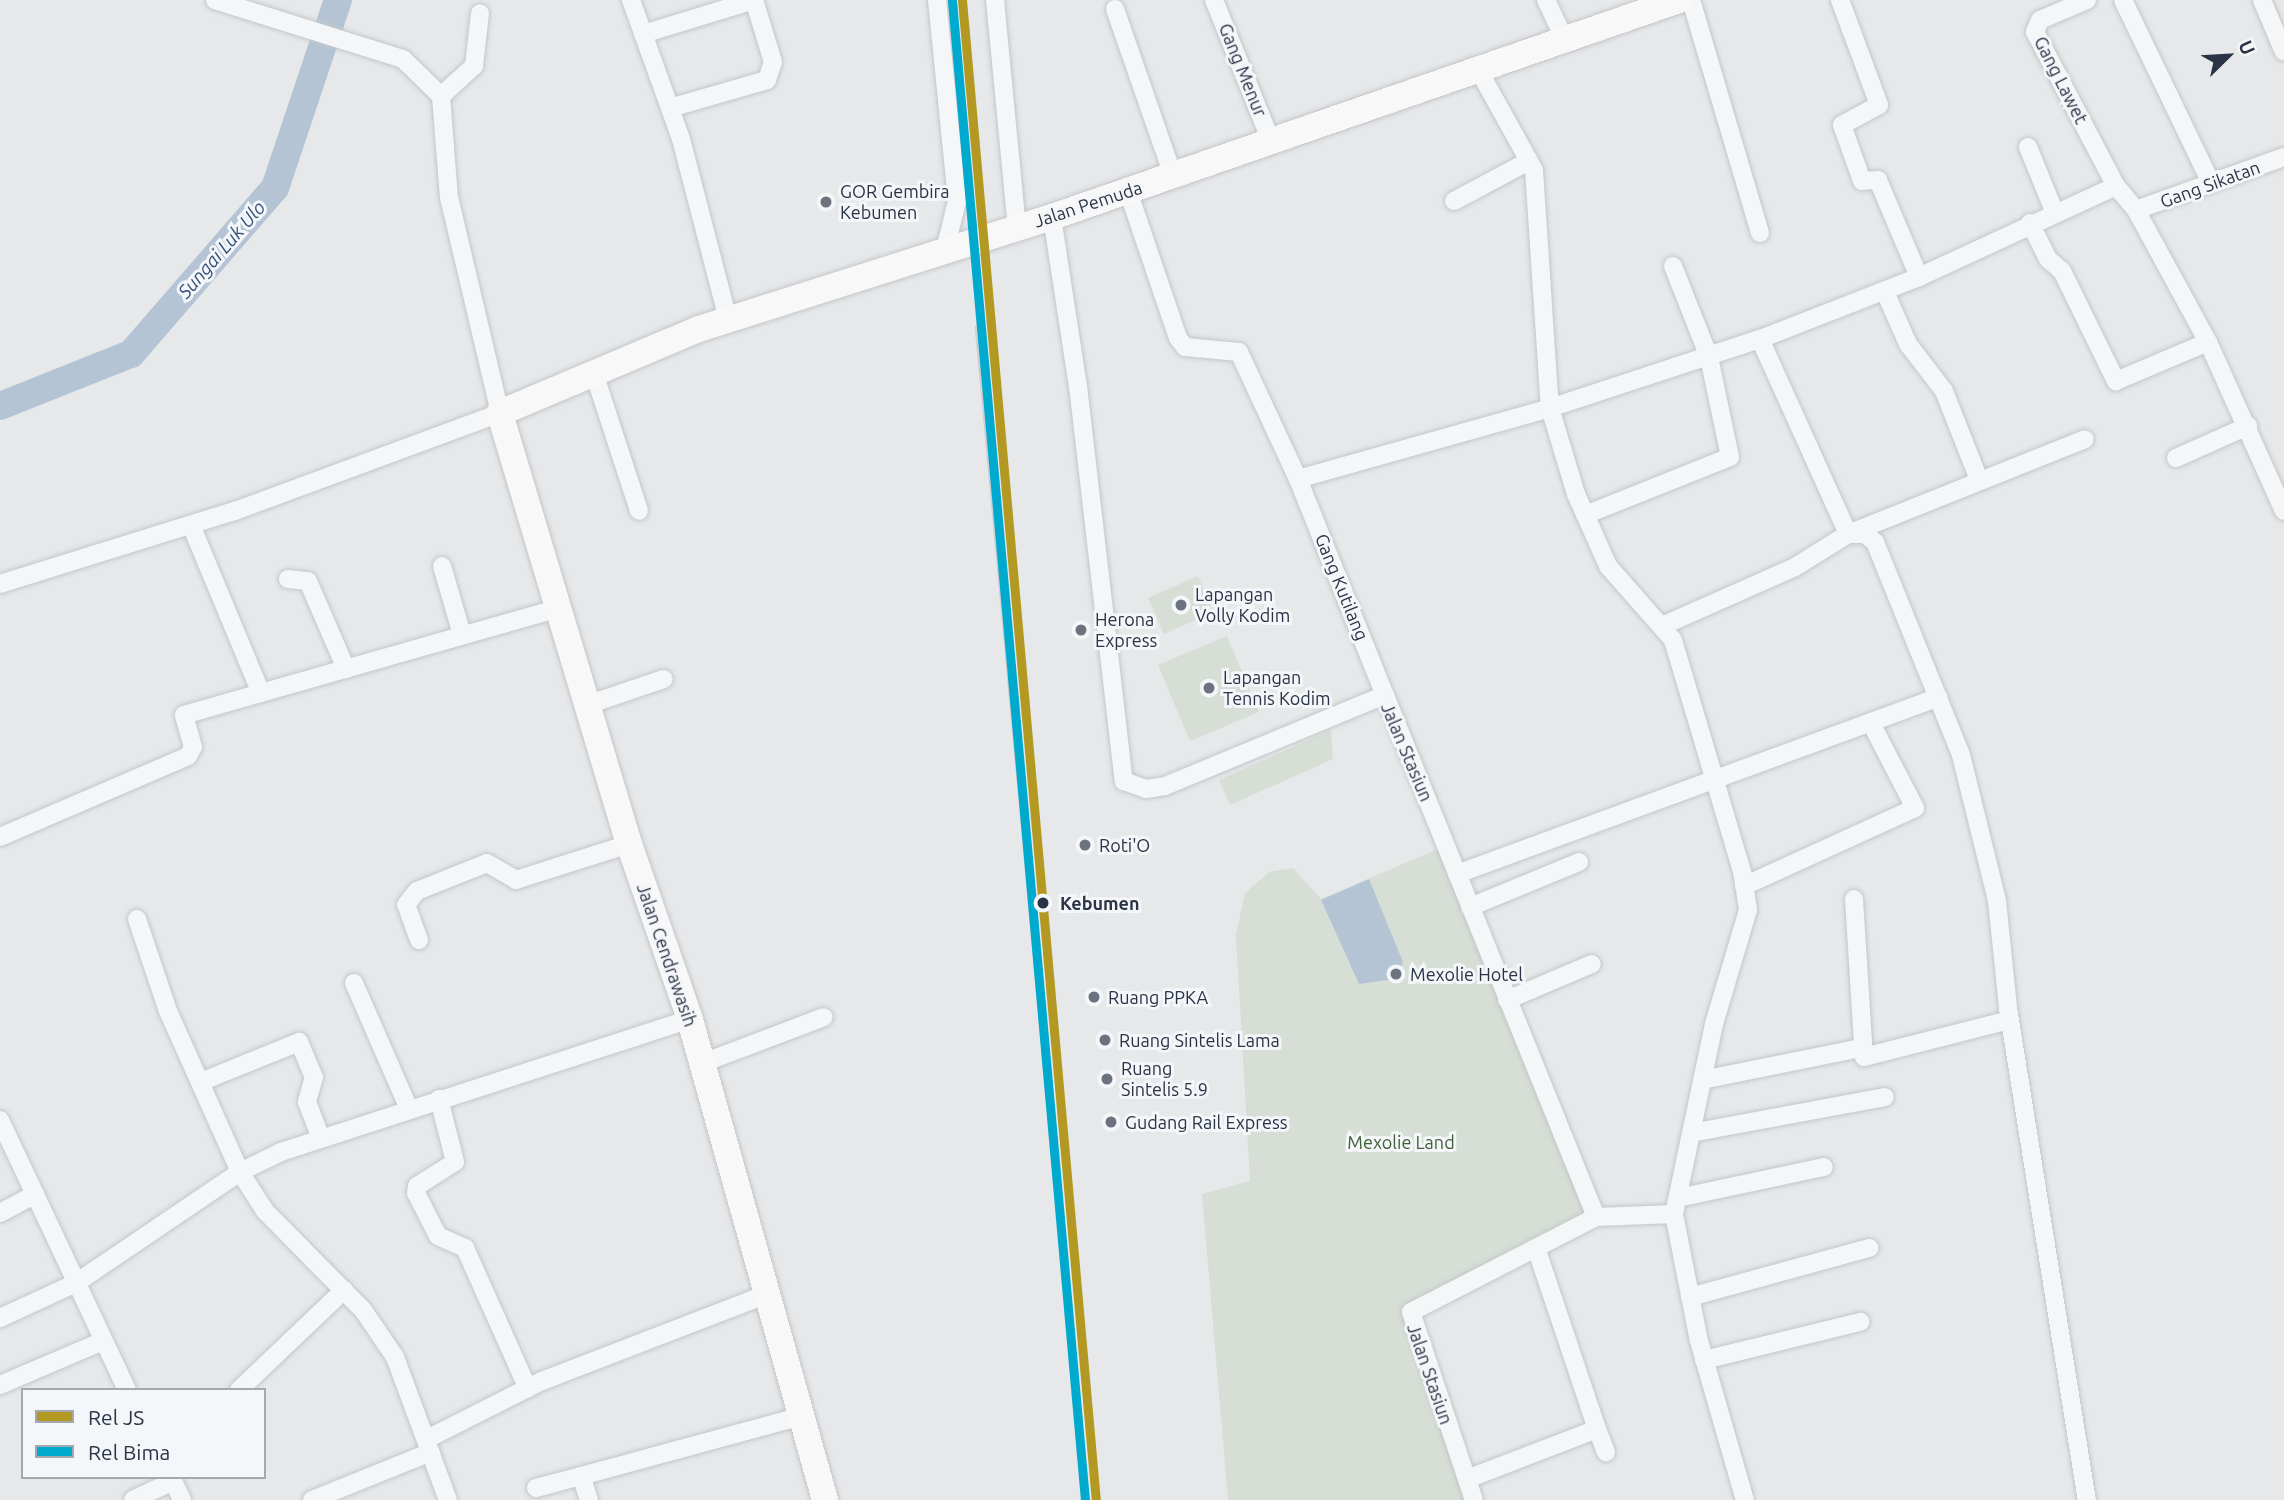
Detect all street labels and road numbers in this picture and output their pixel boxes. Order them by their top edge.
street label: Gang Menur [1214,20,1272,120]
street label: Gang Lawet [2030,33,2092,127]
street label: Gang Sikatan [2157,156,2263,212]
street label: Jalan Pemuda [1031,176,1145,232]
street label: Gang Kutilang [1311,530,1373,644]
street label: Jalan Stasiun [1377,699,1437,805]
street label: Jalan Cendrawasih [632,881,702,1029]
street label: Jalan Stasiun [1403,1321,1457,1427]

